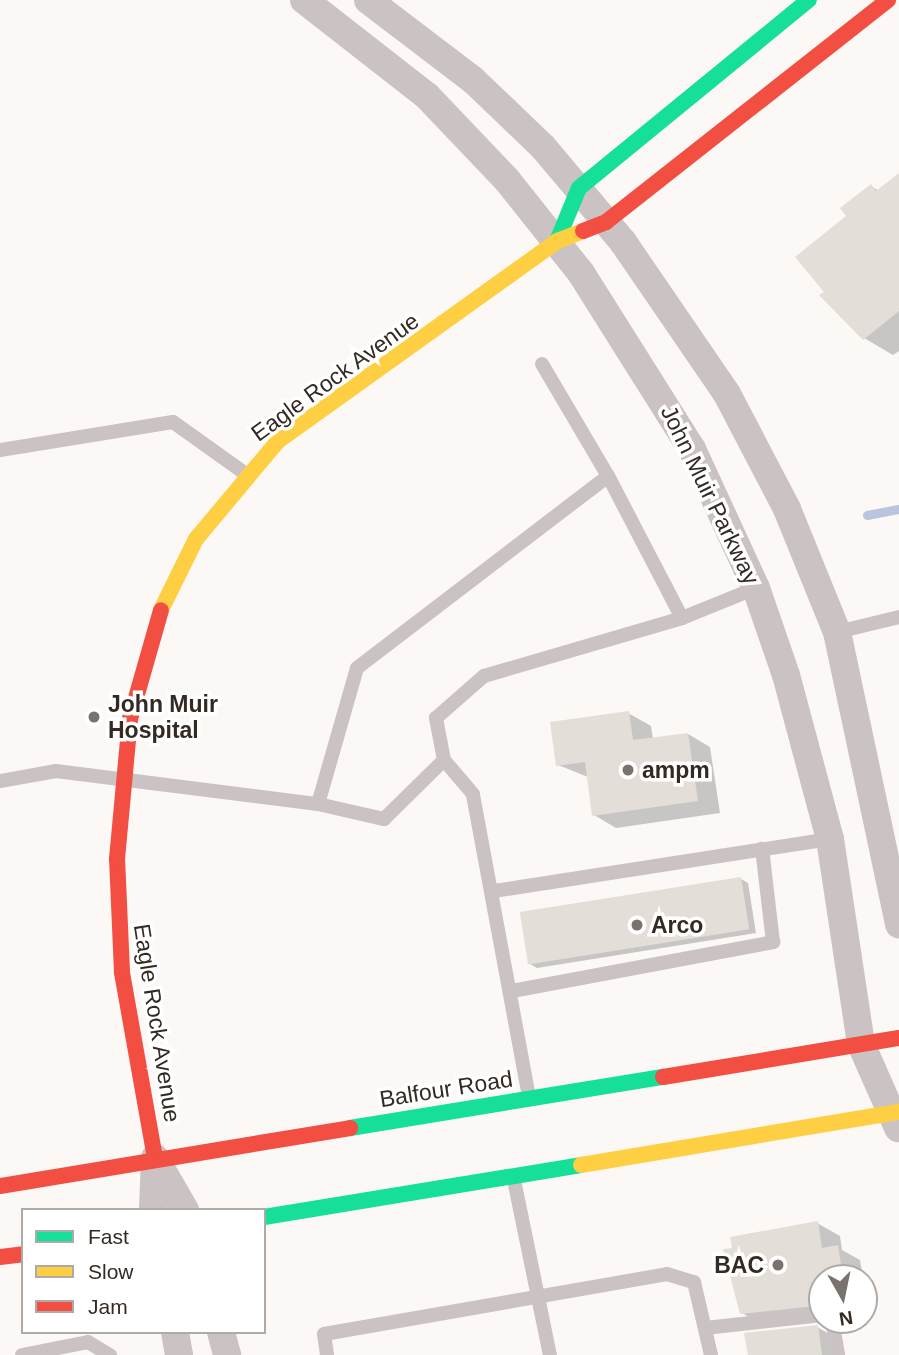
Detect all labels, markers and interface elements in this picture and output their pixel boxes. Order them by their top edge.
street label: Eagle Rock Avenue [245,307,425,447]
street label: John Muir Parkway [655,401,765,589]
place label: John Muir Hospital [108,690,218,744]
marker: John Muir Hospital [86,709,102,725]
place label: ampm [642,756,710,784]
marker: ampm [620,762,636,778]
place label: Arco [651,911,703,939]
marker: Arco [629,917,645,933]
street label: Eagle Rock Avenue [128,921,186,1125]
street label: Balfour Road [378,1065,514,1113]
legend [21,1208,266,1334]
text: Fast [88,1225,129,1248]
place label: BAC [714,1251,764,1279]
marker: BAC [770,1257,786,1273]
text: Slow [88,1260,134,1283]
north arrow [808,1264,878,1334]
text: Jam [88,1295,128,1318]
text: N [838,1307,854,1330]

